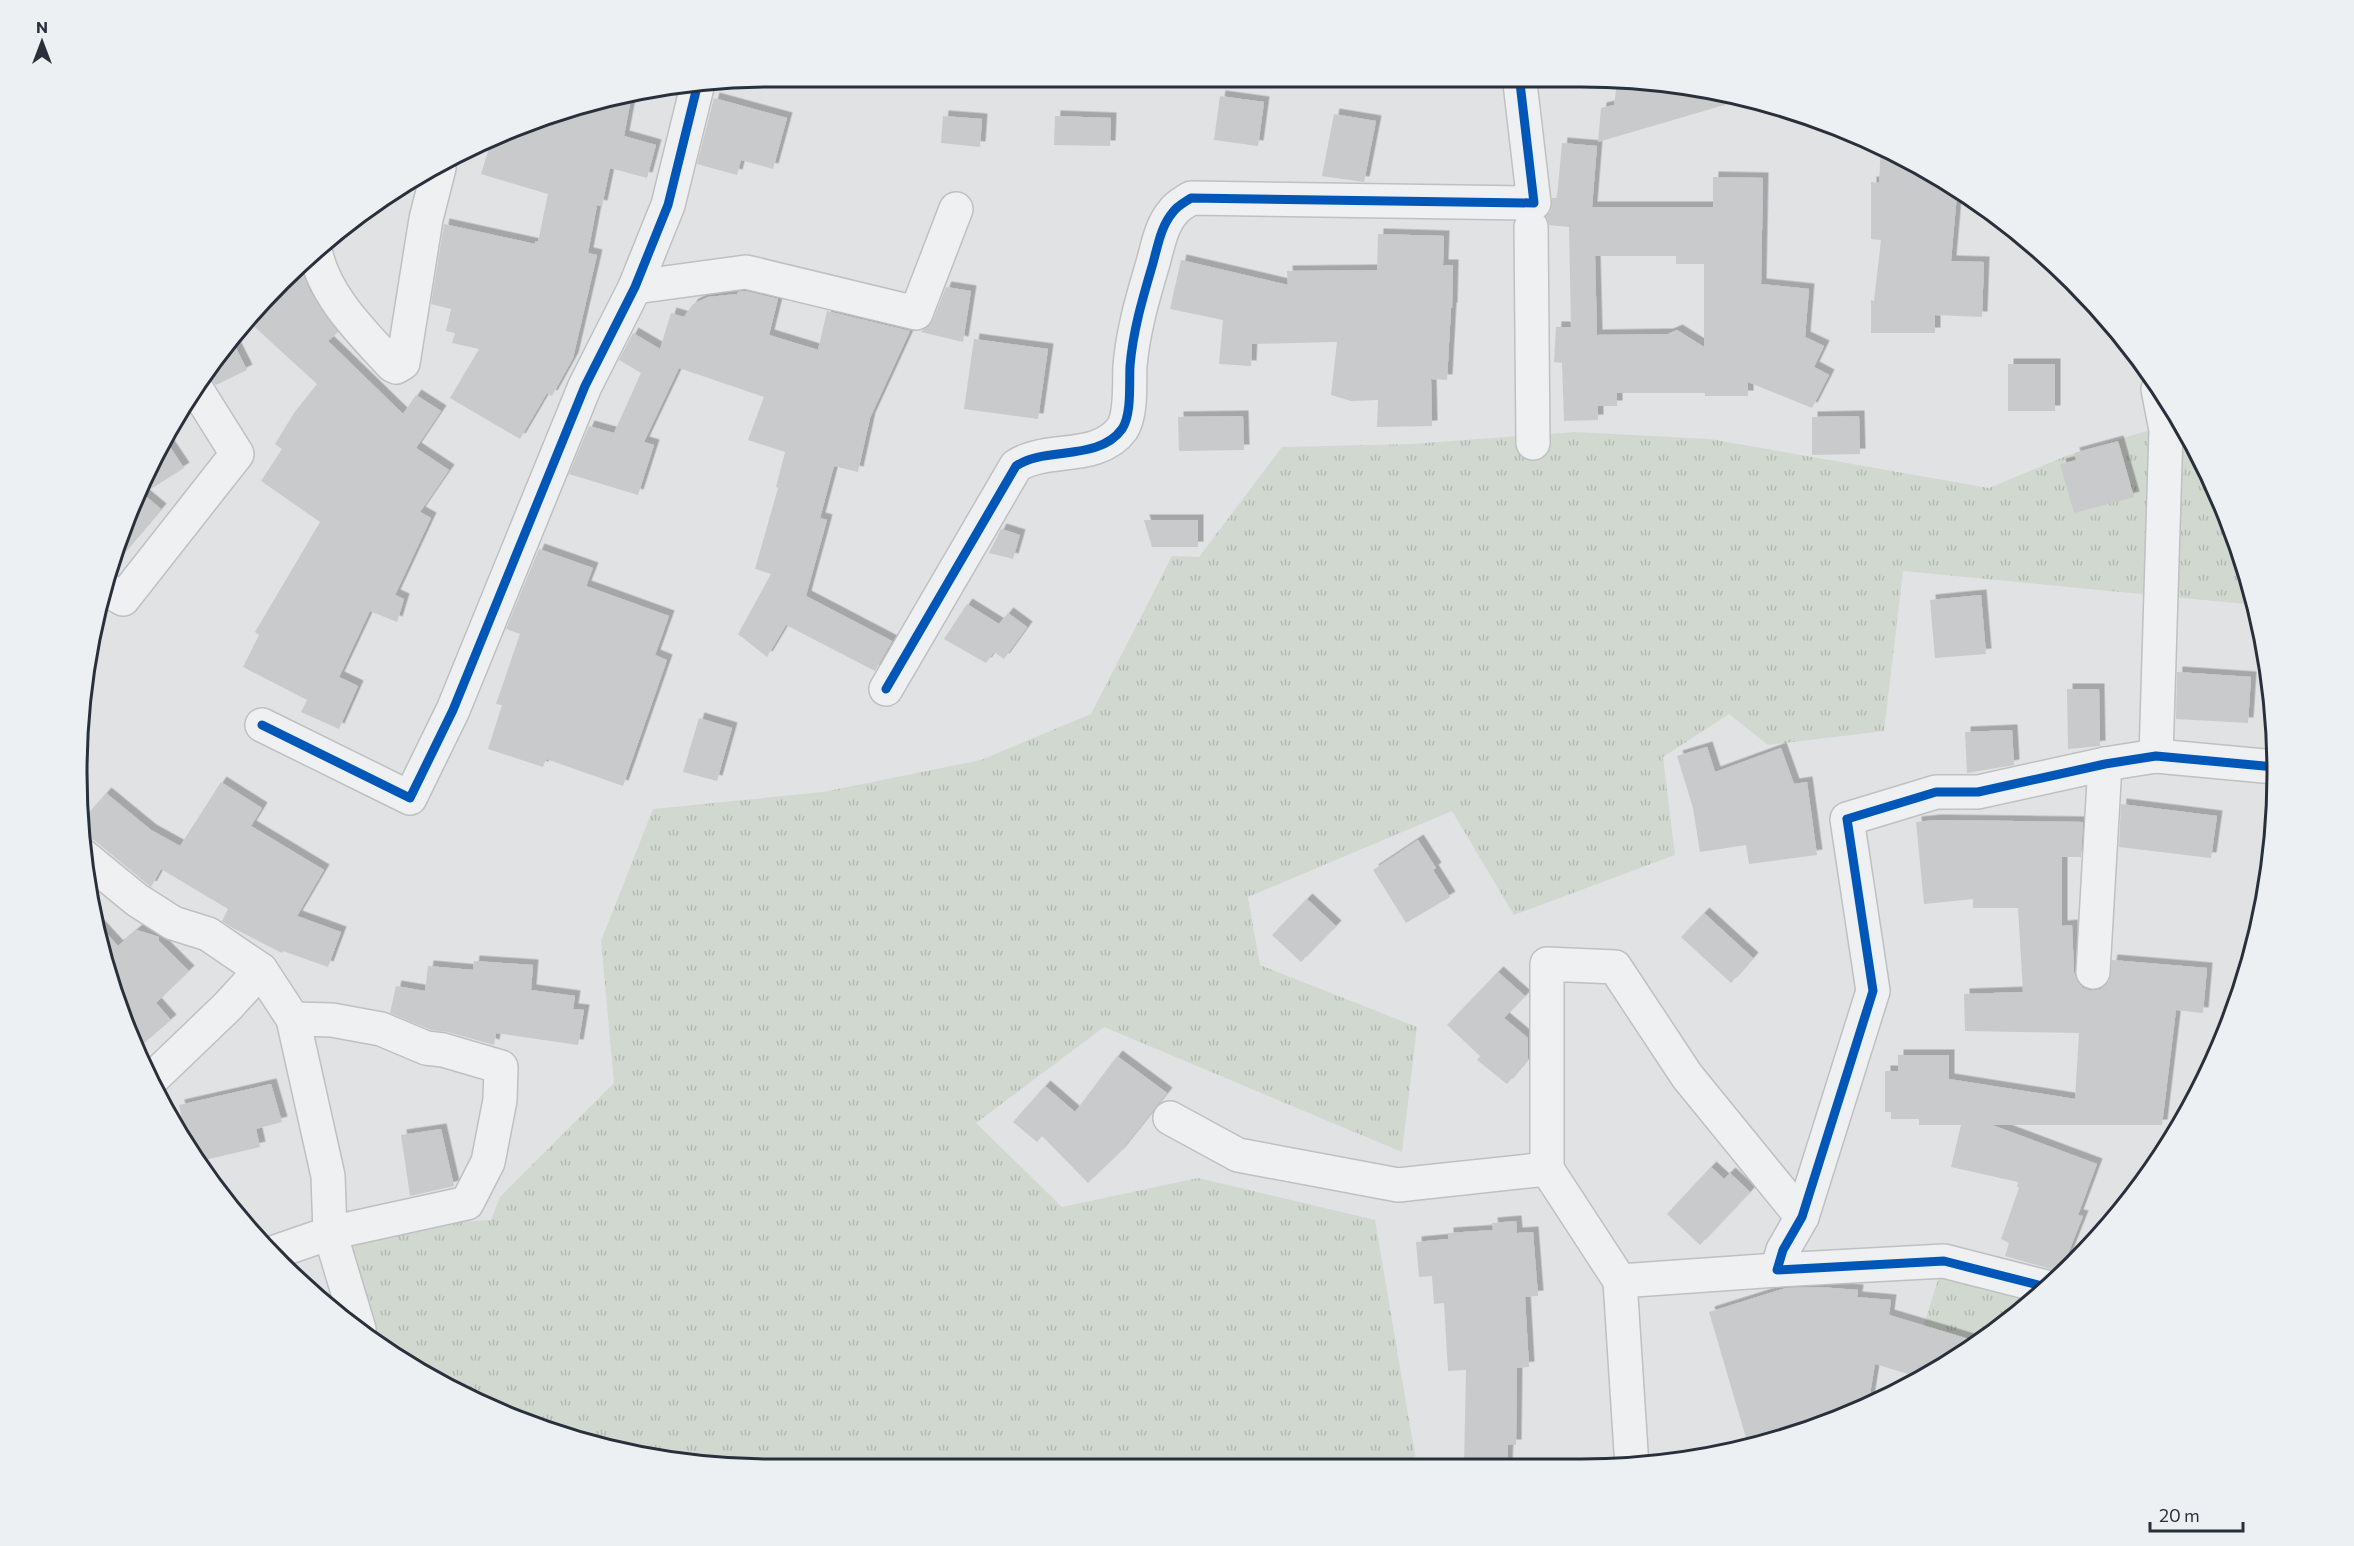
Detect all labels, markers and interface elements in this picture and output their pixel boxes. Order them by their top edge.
north arrow [12,12,72,72]
text: N [36,17,48,36]
scale bar [2150,1495,2243,1533]
text: 20 m [2159,1504,2200,1526]

